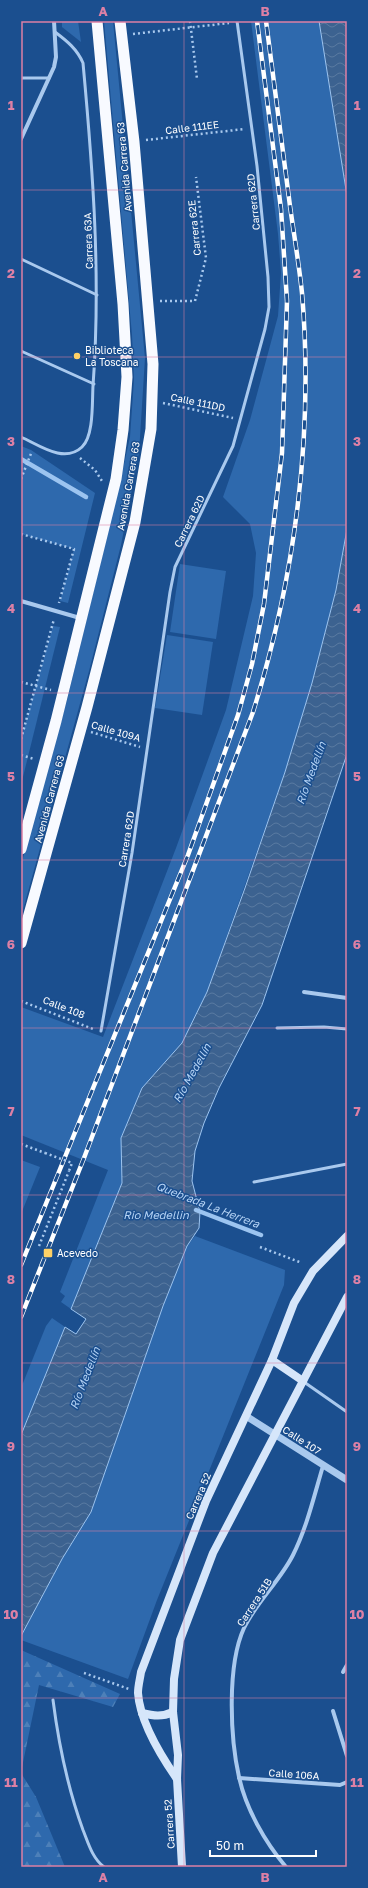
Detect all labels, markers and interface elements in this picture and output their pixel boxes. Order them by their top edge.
text: A [98,3,108,19]
text: B [260,3,270,19]
text: 1 [8,97,15,113]
text: 1 [354,97,361,113]
street label: Calle 111EE [165,118,219,136]
street label: Avenida Carrera 63 [114,121,134,212]
street label: Carrera 62D [244,173,262,231]
street label: Carrera 62E [185,200,203,256]
street label: Carrera 63A [81,212,95,269]
text: 2 [7,265,15,281]
text: 2 [353,265,361,281]
place label: Biblioteca La Toscana [85,344,138,368]
marker: Biblioteca La Toscana [72,351,82,361]
street label: Calle 111DD [170,390,226,414]
text: 3 [7,433,15,449]
text: 3 [353,433,361,449]
street label: Avenida Carrera 63 [114,440,142,531]
street label: Carrera 62D [171,493,207,549]
text: 4 [7,600,15,616]
text: 4 [353,600,361,616]
street label: Calle 109A [90,718,142,744]
water label: Río Medellín [293,739,328,806]
street label: Avenida Carrera 63 [32,754,67,844]
text: 5 [7,768,15,784]
text: 5 [353,768,361,784]
street label: Carrera 62D [116,810,136,868]
text: 6 [7,936,15,952]
text: 6 [353,936,361,952]
street label: Calle 108 [41,993,87,1021]
water label: Río Medellín [170,1040,214,1105]
text: 7 [7,1103,15,1119]
text: 7 [353,1103,361,1119]
water label: Quebrada La Herrera [155,1179,262,1230]
water label: Rio Medellin [123,1208,190,1221]
marker: Acevedo [42,1247,54,1259]
place label: Acevedo [57,1247,98,1259]
text: 8 [7,1271,15,1287]
text: 8 [353,1271,361,1287]
water label: Río Medellín [67,1344,103,1411]
street label: Calle 107 [281,1423,323,1457]
text: 9 [7,1438,15,1454]
text: 9 [353,1438,361,1454]
street label: Carrera 52 [183,1471,213,1521]
street label: Carrera 51B [234,1575,274,1628]
text: 10 [3,1606,19,1622]
text: 10 [349,1606,365,1622]
street label: Calle 106A [268,1766,320,1782]
text: 11 [4,1774,18,1790]
text: 11 [350,1774,364,1790]
street label: Carrera 52 [161,1799,177,1849]
scale bar [210,1832,316,1858]
text: 50 m [216,1838,244,1853]
text: A [98,1869,108,1885]
text: B [260,1869,270,1885]

